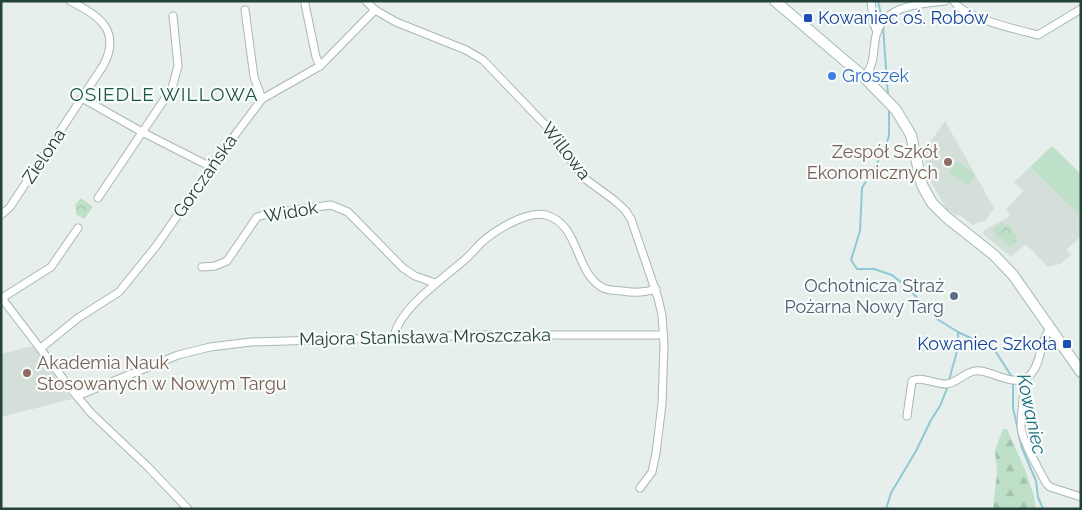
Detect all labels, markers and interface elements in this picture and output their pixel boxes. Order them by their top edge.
place label: Kowaniec oś. Robów [818,7,989,28]
marker: Kowaniec oś. Robów [802,12,814,24]
place label: Groszek [842,65,910,86]
marker: Groszek [826,70,838,82]
district label: OSIEDLE WILLOWA [69,83,259,105]
street label: Willowa [537,118,595,184]
street label: Zielona [18,124,70,187]
street label: Gorczańska [168,130,241,221]
place label: Zespół Szkół Ekonomicznych [807,141,939,183]
marker: Zespół Szkół Ekonomicznych [942,156,954,168]
street label: Widok [262,196,320,227]
place label: Ochotnicza Straż Pożarna Nowy Targ [784,275,944,317]
marker: Ochotnicza Straż Pożarna Nowy Targ [948,290,960,302]
street label: Majora Stanisława Mroszczaka [299,324,551,349]
place label: Kowaniec Szkoła [917,333,1057,354]
marker: Kowaniec Szkoła [1061,338,1073,350]
place label: Akademia Nauk Stosowanych w Nowym Targu [37,352,286,394]
marker: Akademia Nauk Stosowanych w Nowym Targu [21,367,33,379]
water label: Kowaniec [1013,372,1051,456]

